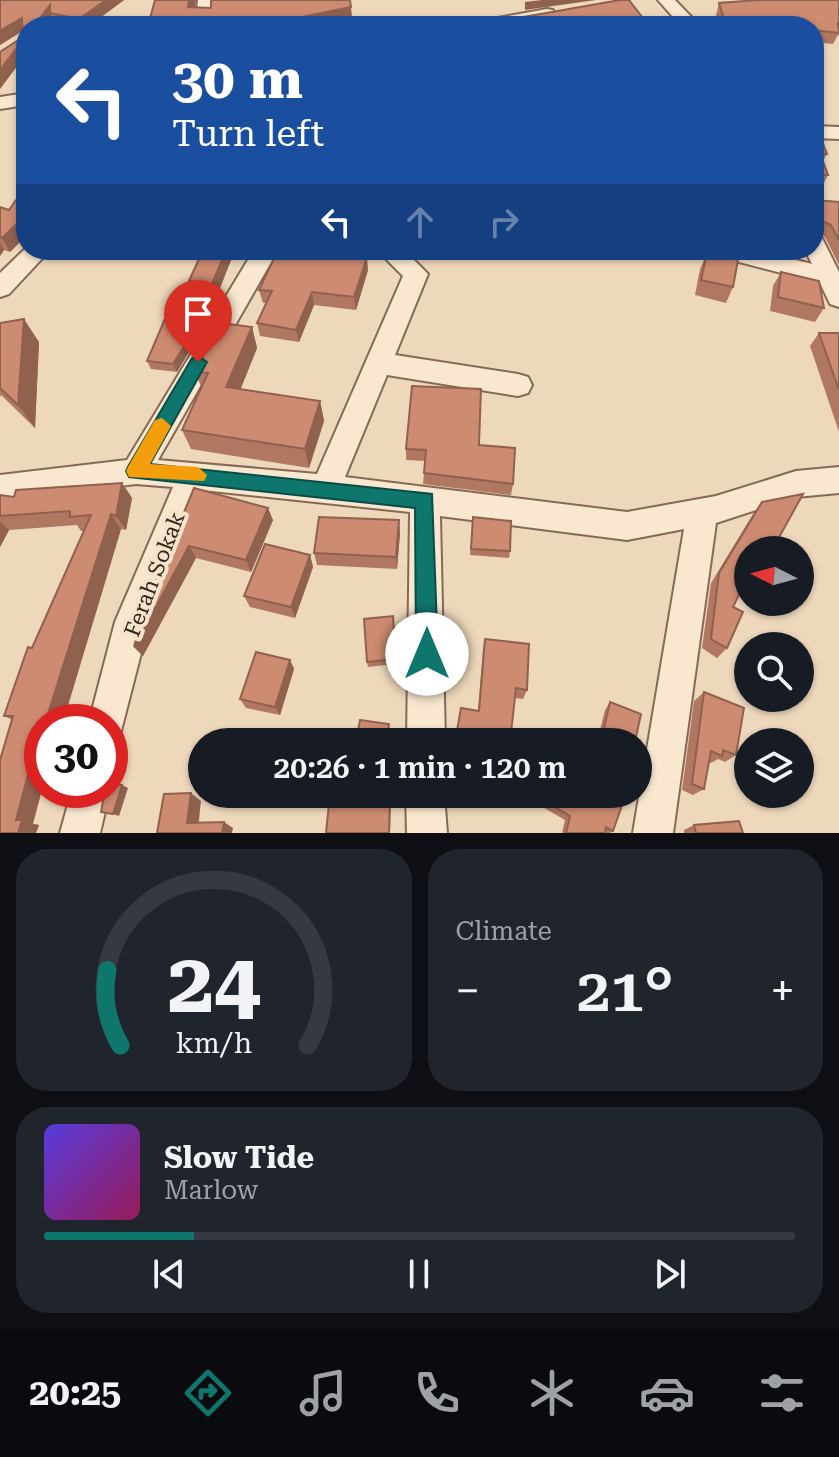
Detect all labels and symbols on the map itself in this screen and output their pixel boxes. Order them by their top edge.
pin [164,280,232,362]
street label: Ferah Sokak [119,508,190,640]
north arrow [734,536,814,616]
position arrow [385,612,469,696]
speed limit sign: 30 [24,704,128,808]

